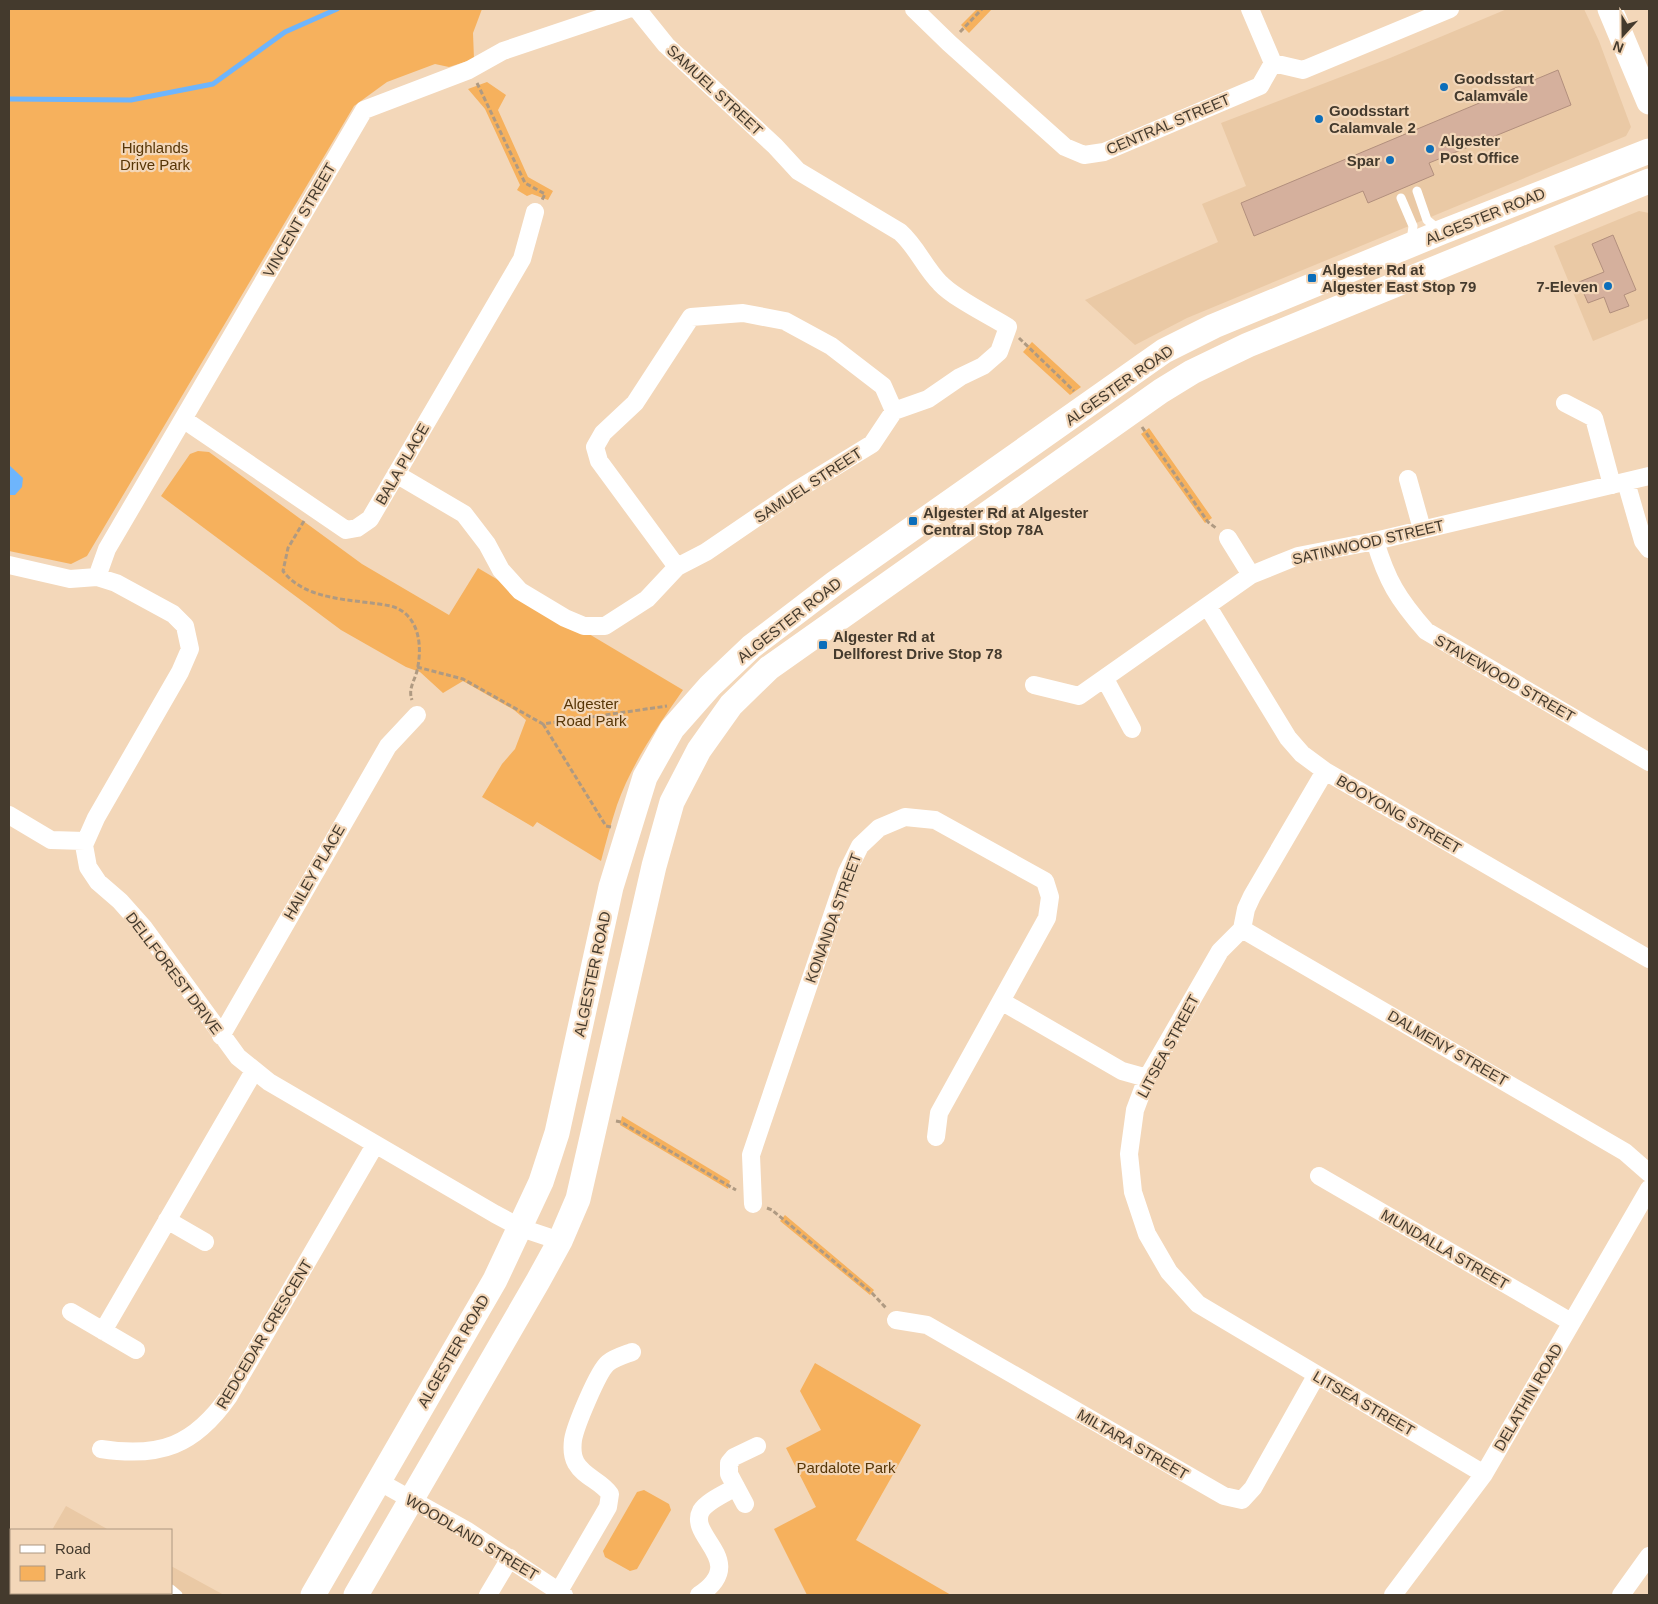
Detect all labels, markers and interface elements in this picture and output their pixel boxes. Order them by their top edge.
north arrow [1598,10,1648,60]
text: N [1611,38,1626,56]
street label: SAMUEL STREET [664,41,766,139]
place label: Goodsstart Calamvale [1454,70,1534,104]
marker: Goodsstart Calamvale [1438,81,1450,93]
street label: CENTRAL STREET [1104,90,1232,158]
place label: Goodsstart Calamvale 2 [1329,102,1416,136]
marker: Goodsstart Calamvale 2 [1313,113,1325,125]
place label: Algester Post Office [1440,132,1519,166]
park label: Highlands Drive Park [120,139,191,173]
marker: Algester Post Office [1424,143,1436,155]
place label: Spar [1347,152,1380,169]
marker: Spar [1384,154,1396,166]
street label: VINCENT STREET [259,160,339,280]
street label: ALGESTER ROAD [1423,184,1547,248]
place label: Algester Rd at Algester East Stop 79 [1322,261,1476,295]
marker: Algester Rd at Algester East Stop 79 [1306,272,1318,284]
place label: 7-Eleven [1536,278,1598,295]
marker: 7-Eleven [1602,280,1614,292]
street label: ALGESTER ROAD [1062,341,1176,429]
street label: BALA PLACE [372,420,432,508]
street label: SAMUEL STREET [751,444,865,526]
place label: Algester Rd at Algester Central Stop 78A [923,504,1088,538]
marker: Algester Rd at Algester Central Stop 78A [907,515,919,527]
street label: SATINWOOD STREET [1291,516,1445,568]
street label: ALGESTER ROAD [734,574,845,666]
place label: Algester Rd at Dellforest Drive Stop 78 [833,628,1002,662]
street label: STAVEWOOD STREET [1432,631,1578,725]
marker: Algester Rd at Dellforest Drive Stop 78 [817,639,829,651]
park label: Algester Road Park [556,695,627,729]
street label: BOOYONG STREET [1334,771,1464,857]
street label: HAILEY PLACE [280,822,348,922]
street label: KONANDA STREET [802,851,864,985]
street label: DELLFOREST DRIVE [123,909,225,1037]
street label: ALGESTER ROAD [570,910,614,1038]
street label: LITSEA STREET [1134,992,1202,1100]
street label: DALMENY STREET [1385,1007,1511,1089]
street label: MUNDALLA STREET [1378,1206,1512,1292]
street label: REDCEDAR CRESCENT [213,1256,315,1412]
street label: ALGESTER ROAD [414,1291,492,1410]
street label: DELATHIN ROAD [1490,1340,1566,1453]
street label: LITSEA STREET [1310,1367,1418,1439]
street label: MILTARA STREET [1074,1405,1192,1483]
park label: Pardalote Park [796,1459,896,1476]
street label: WOODLAND STREET [403,1491,541,1583]
legend [10,1529,172,1594]
text: Road [55,1540,91,1557]
text: Park [55,1565,86,1582]

